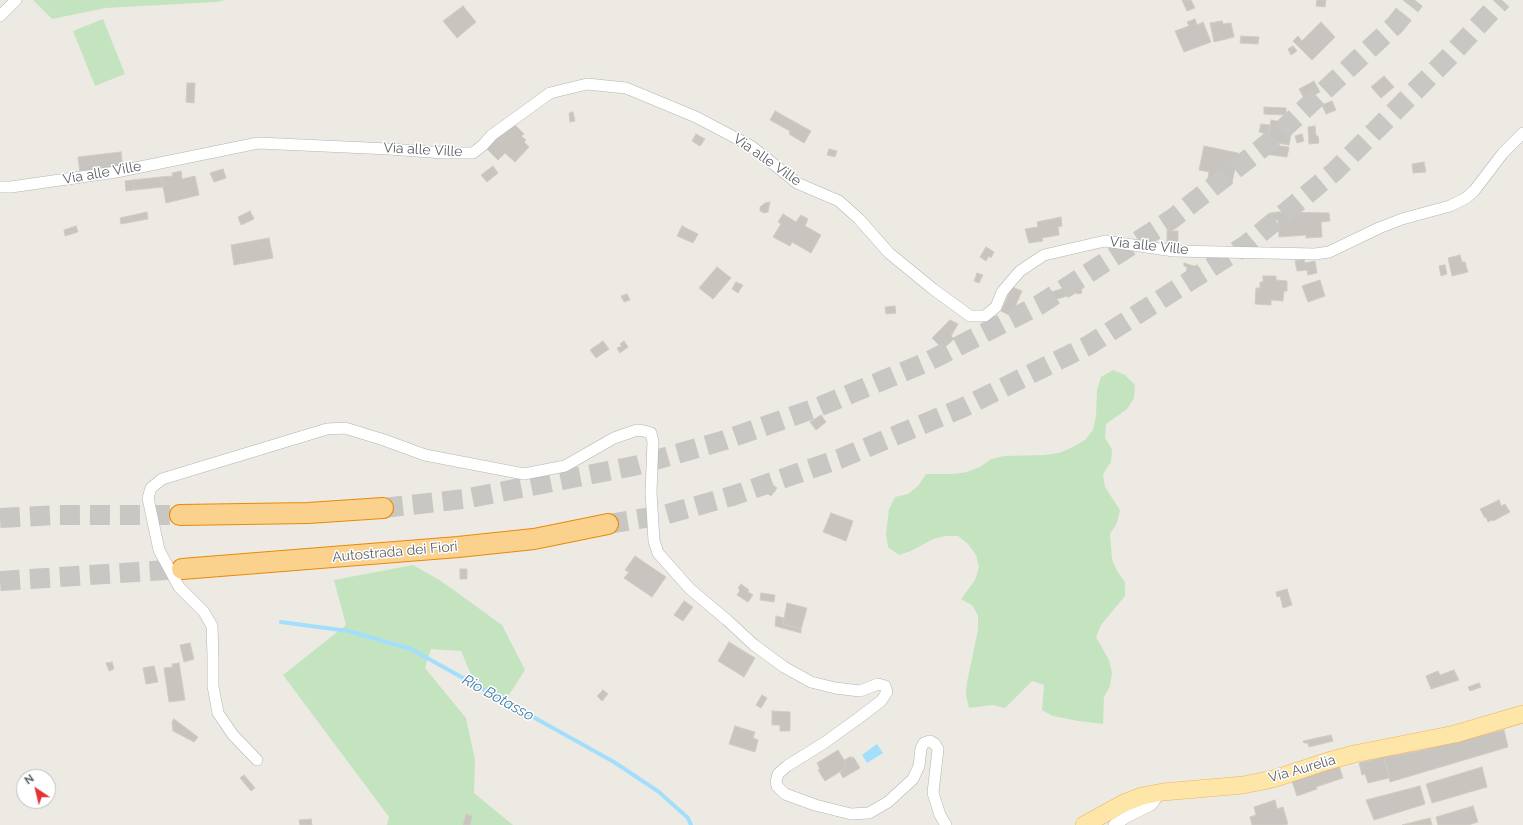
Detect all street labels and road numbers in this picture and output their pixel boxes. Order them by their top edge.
street label: Via alle Ville [730,130,804,190]
street label: Via alle Ville [383,140,463,160]
street label: Via alle Ville [62,158,142,188]
street label: Via alle Ville [1109,234,1189,258]
street label: Autostrada dei Fiori [332,538,458,566]
street label: Via Aurelia [1267,751,1337,787]

